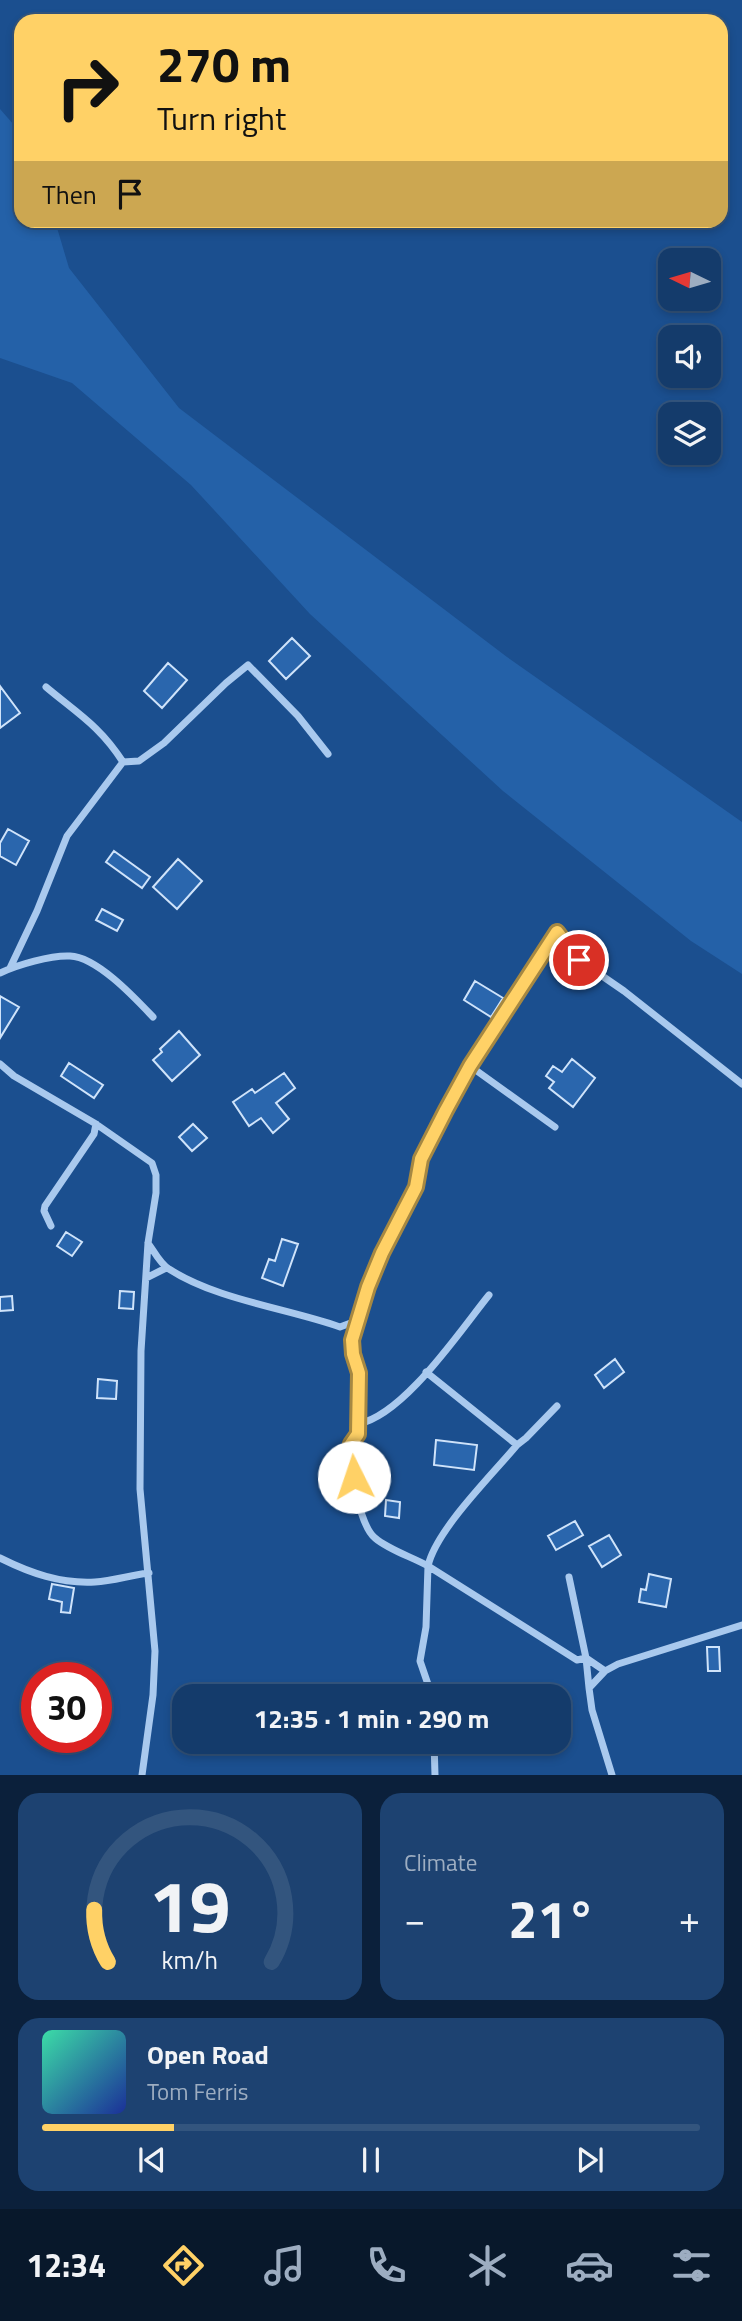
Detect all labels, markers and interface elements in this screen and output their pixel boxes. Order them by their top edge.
text: 270 m [157,26,291,101]
icon: right [42,42,133,133]
text: Turn right [157,94,286,142]
text: Then [42,175,97,214]
icon: arrive [111,175,149,213]
north arrow [658,248,721,312]
map controls [658,248,721,465]
button: sound [658,325,721,388]
button: layers [658,402,721,465]
pin [549,930,609,990]
icon: arrive [560,941,598,979]
position arrow [317,1440,391,1514]
speed limit sign: 30 [21,1662,112,1753]
text: 12:35 · 1 min · 290 m [254,1699,489,1738]
text: Climate [404,1845,477,1880]
text: 19 [149,1851,231,1961]
text: 21° [508,1879,596,1958]
text: − [404,1890,425,1948]
text: + [679,1890,700,1948]
text: km/h [162,1941,218,1979]
text: Open Road [147,2035,269,2074]
text: Tom Ferris [147,2074,248,2109]
icon: previous [133,2141,171,2179]
icon: pause [352,2141,390,2179]
icon: next [571,2141,609,2179]
text: 12:34 [26,2241,106,2289]
icon: directions [159,2241,208,2290]
icon: music [260,2241,309,2290]
icon: phone [362,2241,411,2290]
icon: climate [463,2241,512,2290]
icon: car [565,2241,614,2290]
icon: filters [667,2241,716,2290]

